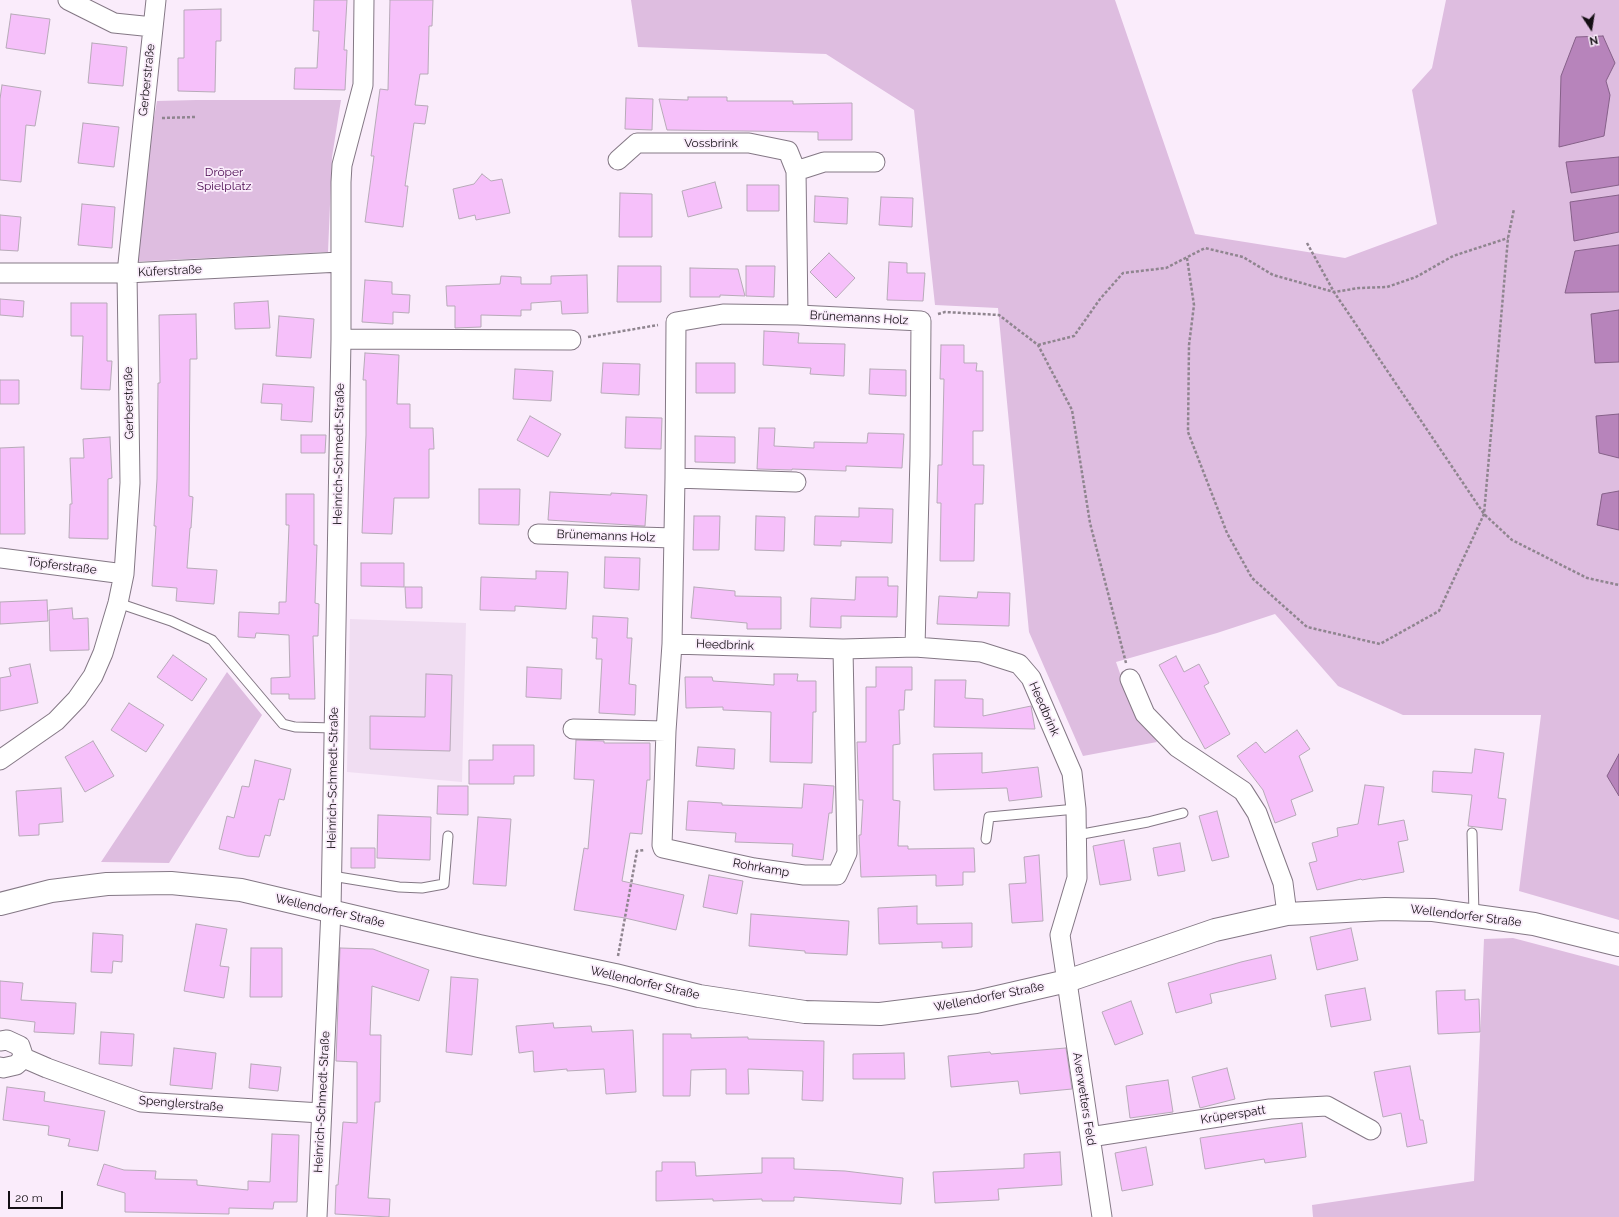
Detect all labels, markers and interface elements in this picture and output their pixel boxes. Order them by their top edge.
north arrow [1571,8,1611,48]
text: N [1588,33,1599,47]
street label: Gerberstraße [136,43,158,117]
street label: Vossbrink [684,136,738,150]
park label: Dröper Spielplatz [197,165,251,193]
street label: Küferstraße [138,262,202,280]
street label: Brünemanns Holz [809,308,909,328]
street label: Gerberstraße [121,367,137,439]
street label: Heinrich-Schmedt-Straße [331,383,347,525]
street label: Brünemanns Holz [556,527,656,545]
street label: Töpferstraße [27,555,97,577]
street label: Heedbrink [696,637,754,653]
street label: Heedbrink [1026,680,1062,738]
street label: Heinrich-Schmedt-Straße [325,707,341,849]
street label: Rohrkamp [732,856,790,880]
street label: Wellendorfer Straße [274,891,386,931]
street label: Wellendorfer Straße [1410,902,1522,930]
street label: Wellendorfer Straße [589,963,701,1003]
street label: Wellendorfer Straße [933,979,1045,1015]
street label: Heinrich-Schmedt-Straße [311,1031,333,1173]
street label: Averwetters Feld [1070,1051,1098,1147]
street label: Spenglerstraße [138,1093,224,1115]
street label: Krüperspatt [1200,1103,1266,1127]
scale bar [10,1183,65,1209]
text: 20 m [15,1191,43,1205]

